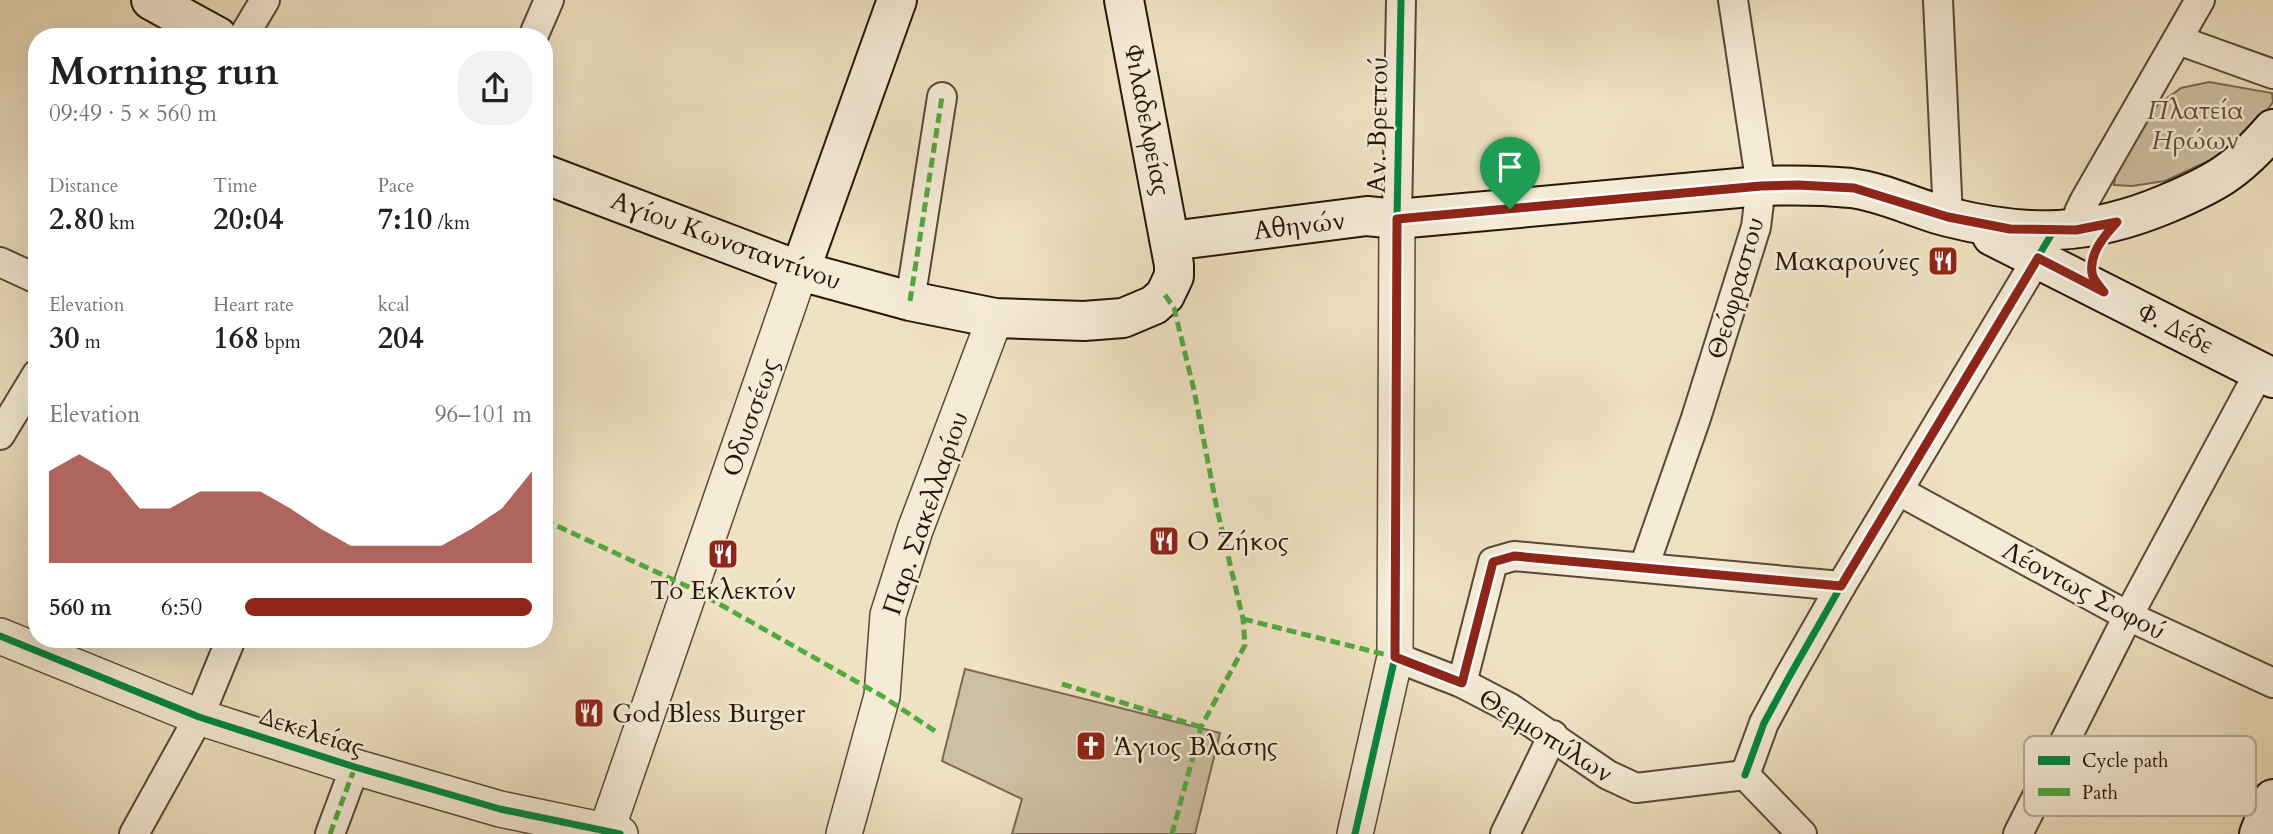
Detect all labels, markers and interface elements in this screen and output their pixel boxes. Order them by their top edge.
street label: Φιλαδελφείας [1116,42,1179,199]
text: Morning run [49,46,279,98]
button: share [458,51,532,125]
street label: Αν. Βρεττού [1359,57,1396,193]
park label: Πλατεία Ηρώων [2147,93,2243,158]
text: 09:49 · 5 × 560 m [49,98,217,129]
pin [1480,137,1540,209]
icon: arrive [1491,148,1529,186]
text: Distance [49,173,118,199]
text: Time [213,173,257,199]
text: Pace [378,173,414,199]
street label: Αγίου Κωνσταντίνου [606,183,846,298]
text: 2.80 [49,199,104,240]
text: 20:04 [213,199,284,240]
text: 7:10 [378,199,432,240]
street label: Αθηνών [1251,203,1347,248]
text: km [104,210,135,236]
text: /km [432,210,470,236]
street label: Θεόφραστου [1698,213,1772,363]
place label: Μακαρούνες [1774,244,1920,279]
restaurant icon: Μακαρούνες [1926,244,1960,278]
text: Elevation [49,292,124,318]
text: Heart rate [213,292,294,318]
text: kcal [378,292,410,318]
street label: Φ. Δέδε [2132,295,2220,362]
text: 30 [49,318,80,359]
text: 168 [213,318,259,359]
text: 204 [378,318,424,359]
text: m [80,329,101,355]
text: bpm [259,329,301,355]
street label: Οδυσσέως [714,353,787,481]
text: Elevation [49,399,140,430]
text: 96–101 m [435,399,532,430]
street label: Παρ. Σακελλαρίου [874,407,977,620]
restaurant icon: Ο Ζήκος [1147,524,1181,558]
place label: Ο Ζήκος [1187,524,1289,559]
street label: Λέοντως Σοφού [1996,533,2171,648]
restaurant icon: Το Εκλεκτόν [706,537,740,571]
place label: Το Εκλεκτόν [650,573,796,608]
text: 560 m [49,592,112,623]
text: 6:50 [161,592,202,623]
street label: Θερμοπύλων [1472,680,1620,791]
restaurant icon: God Bless Burger [572,696,606,730]
place label: God Bless Burger [612,696,806,731]
street label: Δεκελείας [255,698,369,765]
church icon: Άγιος Βλάσης [1074,729,1108,763]
place label: Άγιος Βλάσης [1114,729,1278,764]
legend [2024,736,2256,816]
text: Cycle path [2082,748,2169,774]
text: Path [2082,780,2118,806]

